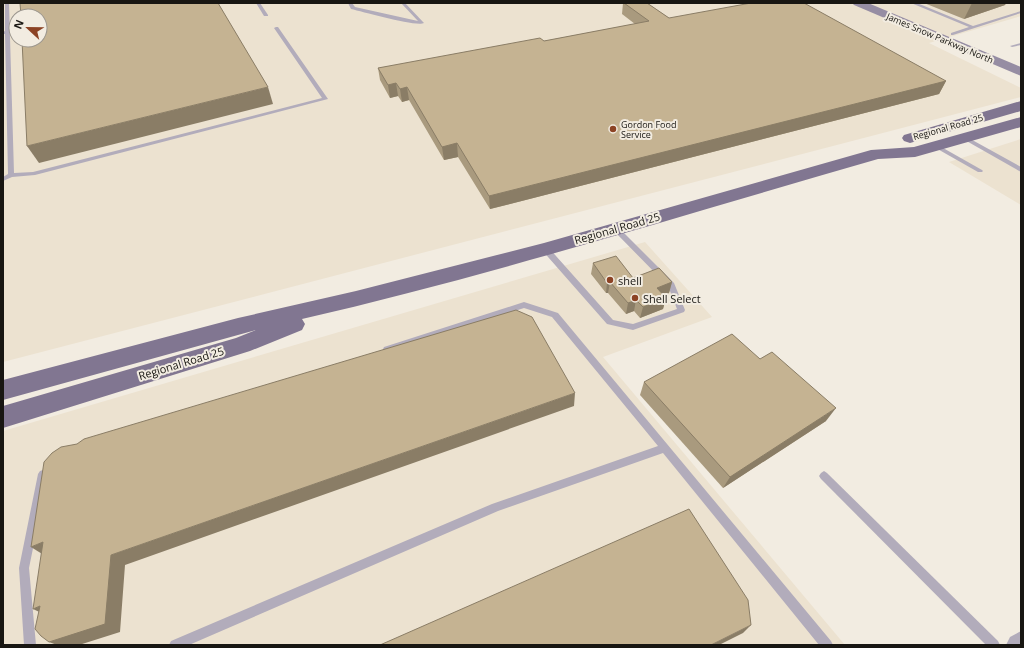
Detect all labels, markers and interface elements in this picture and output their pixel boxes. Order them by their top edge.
north arrow [8,8,48,48]
street label: James Snow Parkway North [884,9,995,66]
text: N [10,17,27,31]
street label: Regional Road 25 [911,111,985,143]
place label: Gordon Food Service [621,118,676,141]
marker: Gordon Food Service [608,124,618,134]
street label: Regional Road 25 [572,209,662,247]
place label: shell [618,273,642,288]
marker: shell [605,275,615,285]
place label: Shell Select [643,291,701,306]
marker: Shell Select [630,293,640,303]
street label: Regional Road 25 [136,343,226,383]

